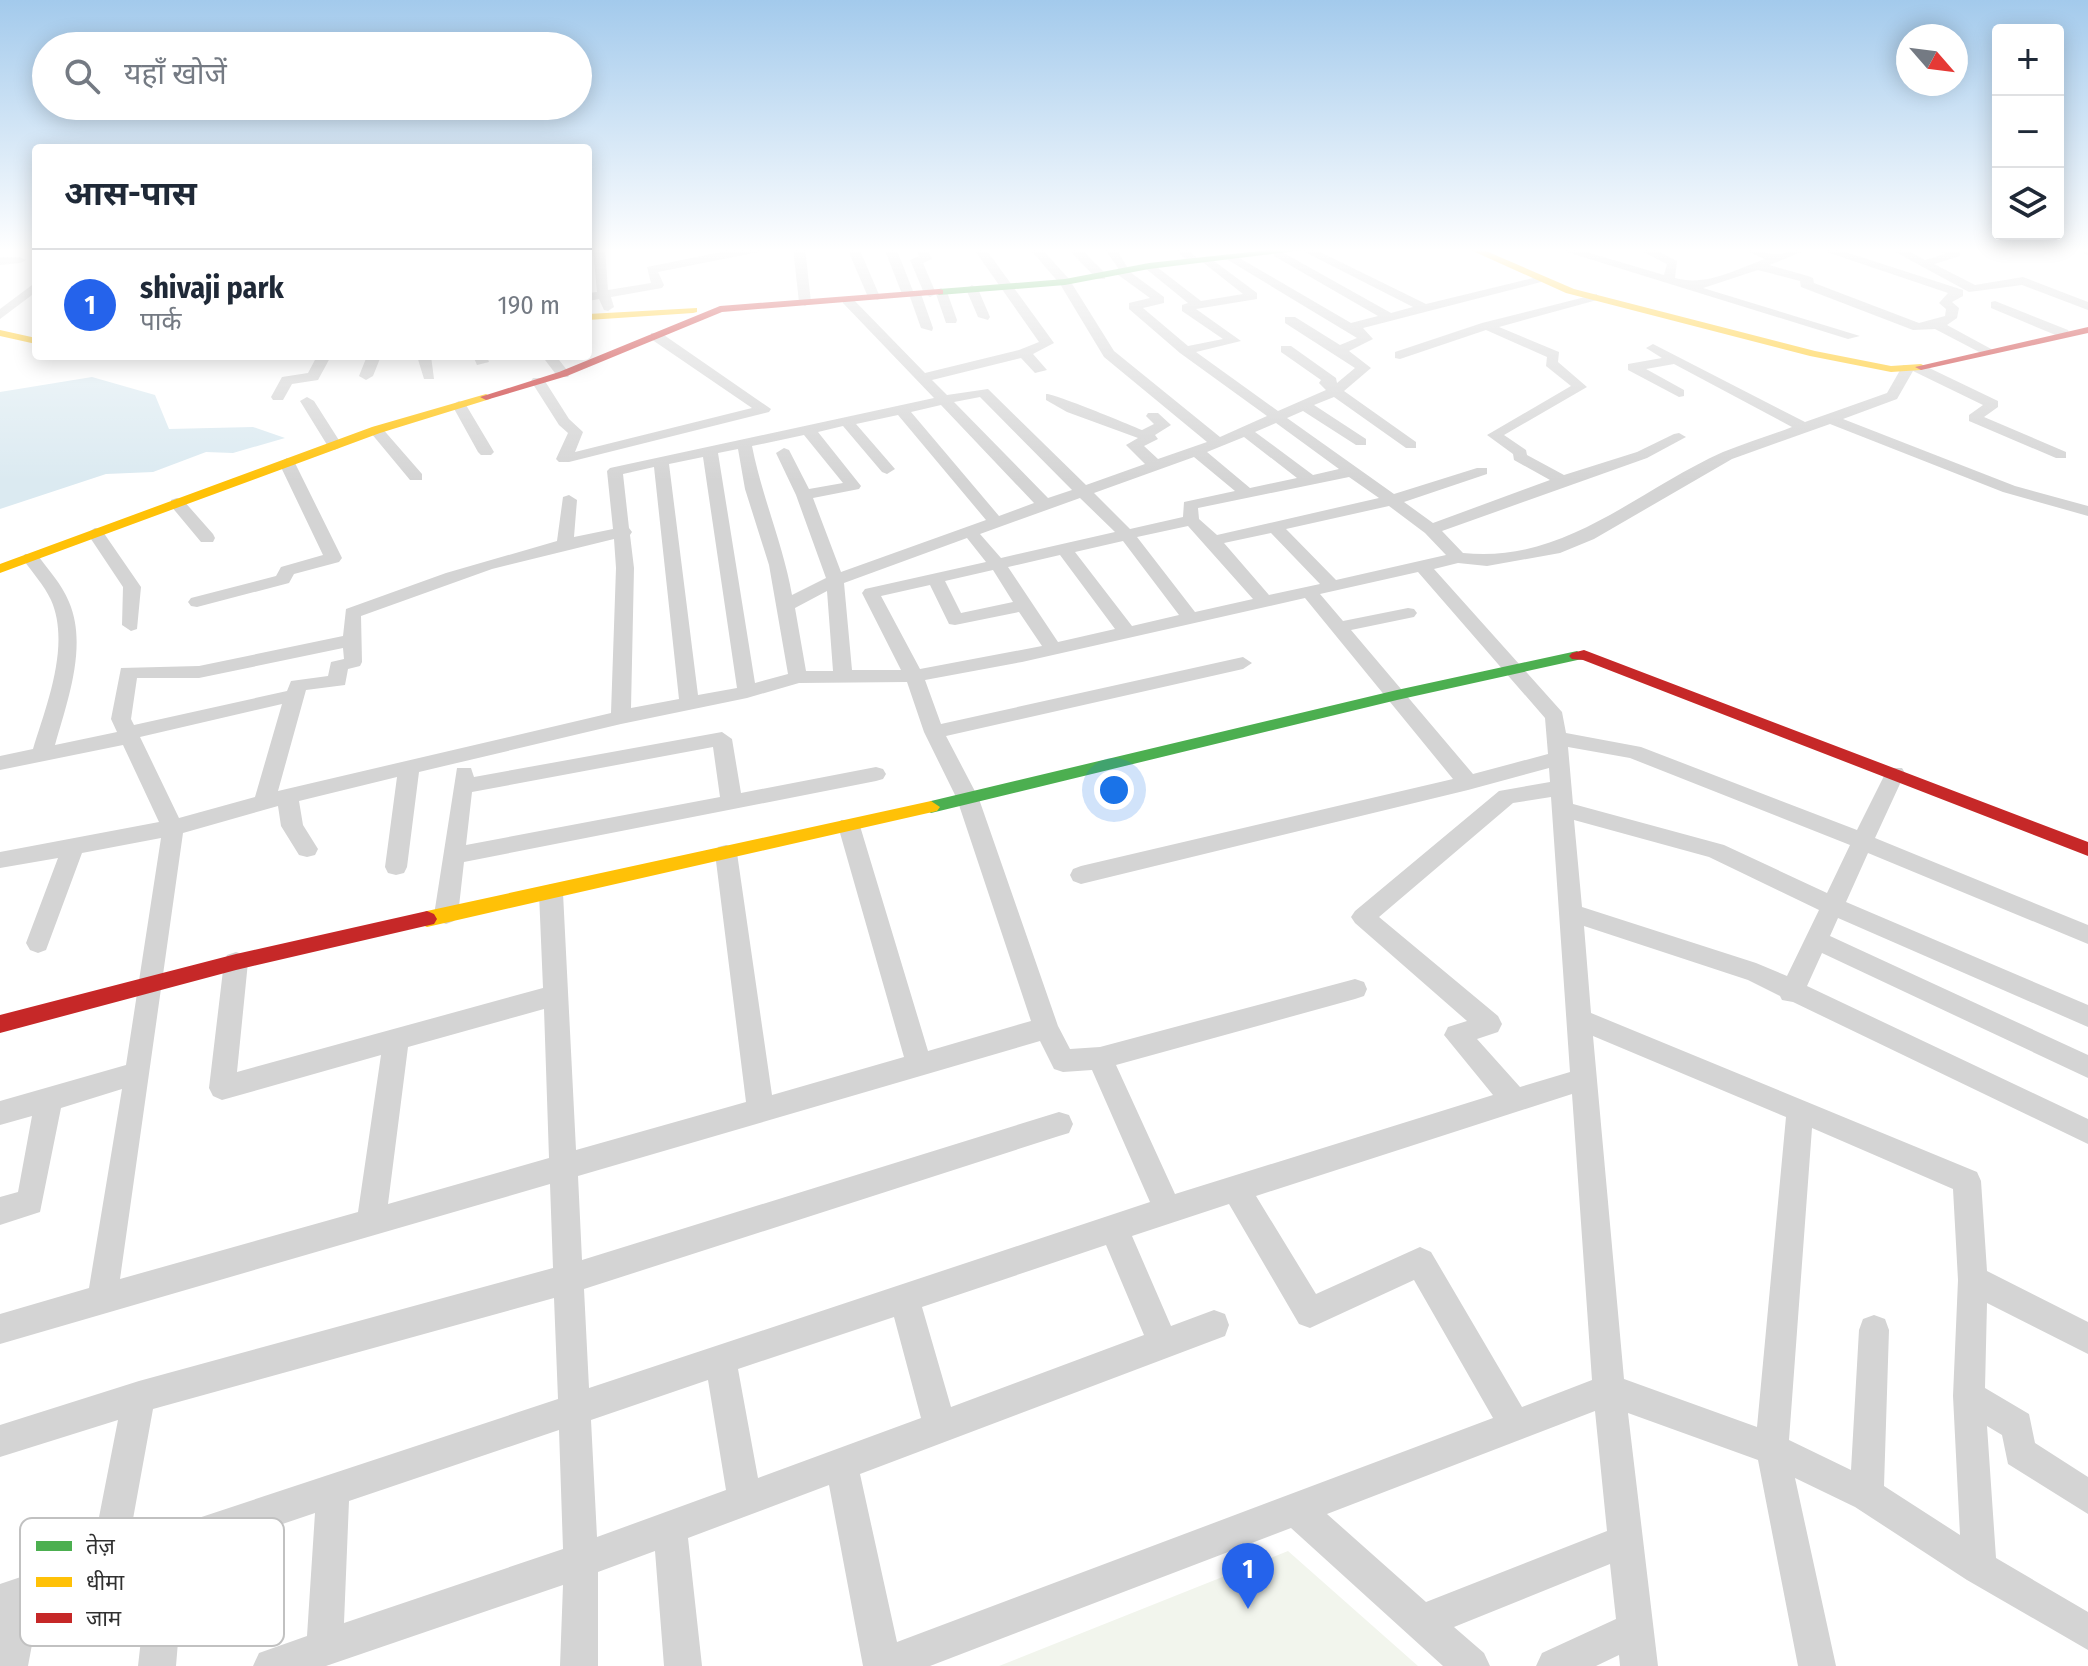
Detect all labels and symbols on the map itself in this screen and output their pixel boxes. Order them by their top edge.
north arrow [1896,24,1968,96]
your location [1094,770,1134,810]
legend [20,1518,284,1646]
text: तेज़ [86,1533,116,1560]
pin: 1 [1222,1543,1274,1609]
text: धीमा [86,1569,124,1596]
text: जाम [86,1605,122,1632]

